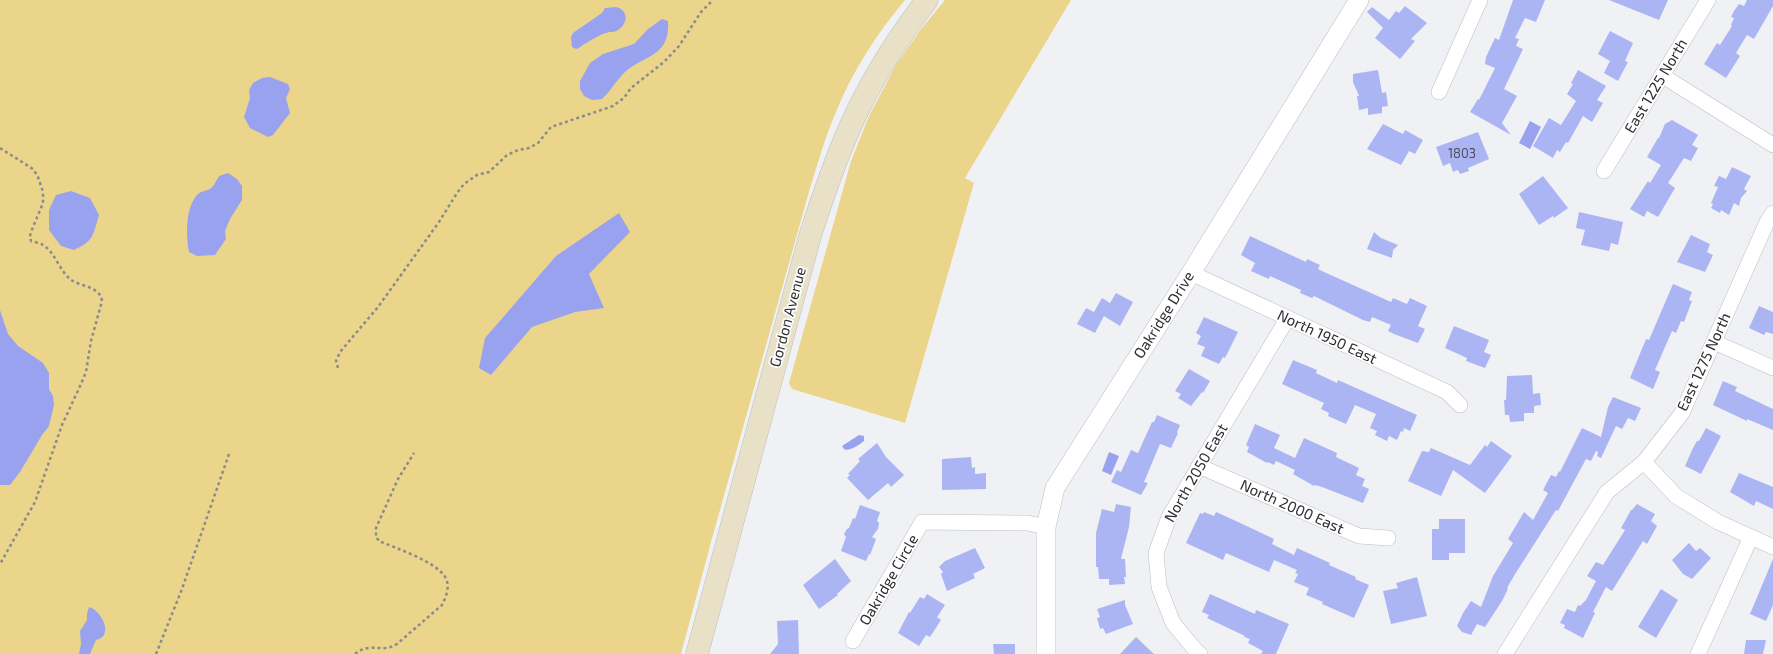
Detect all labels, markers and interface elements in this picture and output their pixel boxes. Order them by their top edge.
street label: East 1225 North [1620,35,1690,136]
house number: 1803 [1448,145,1476,161]
street label: Gordon Avenue [765,265,809,369]
street label: Oakridge Drive [1129,267,1197,361]
street label: North 1950 East [1275,305,1380,367]
street label: East 1275 North [1672,310,1734,414]
street label: North 2050 East [1160,420,1231,525]
street label: North 2000 East [1238,475,1347,537]
street label: Oakridge Circle [855,531,921,628]

